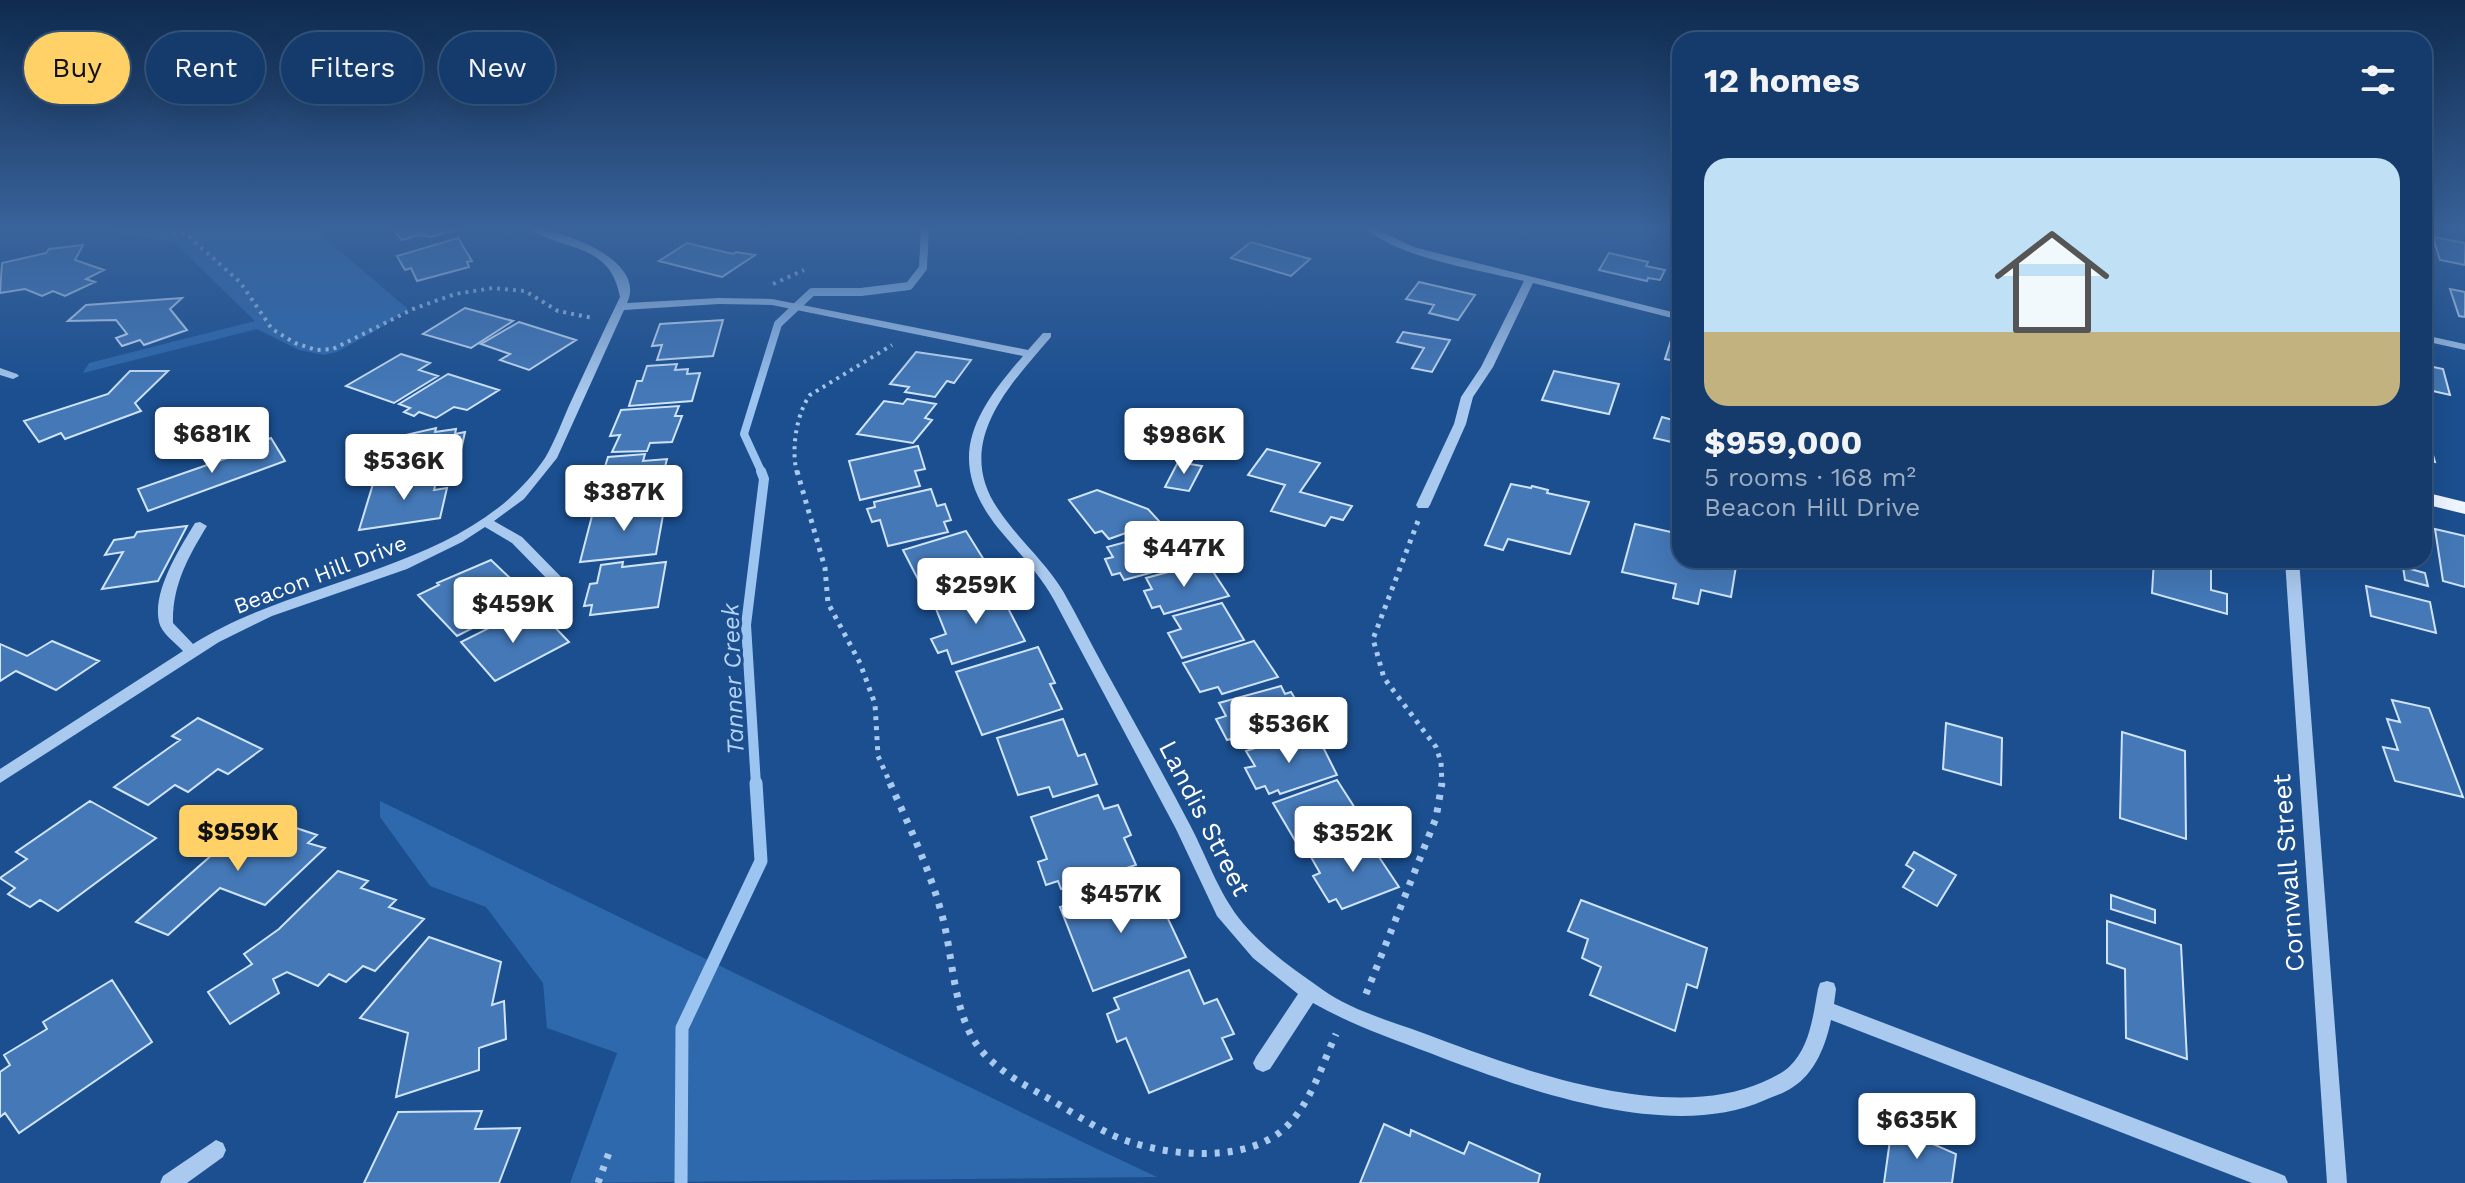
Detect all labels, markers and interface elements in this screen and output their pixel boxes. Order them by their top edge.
chip: Buy [24,32,130,104]
chip: Rent [146,32,265,104]
chip: Filters [281,32,423,104]
chip: New [439,32,555,104]
icon: filters [2356,58,2400,102]
text: 12 homes [1704,60,1860,100]
icon: home [1980,210,2124,354]
pin: $681K [156,407,268,475]
pin: $986K [1128,408,1240,476]
text: $681K [173,418,251,448]
text: $986K [1142,419,1226,449]
text: $959,000 [1704,422,1862,462]
pin: $536K [348,434,460,502]
text: $536K [363,445,445,475]
text: 5 rooms · 168 m² [1704,462,1916,492]
pin: $387K [568,465,680,533]
text: $387K [583,476,665,506]
text: Beacon Hill Drive [1704,492,1920,522]
pin: $447K [1128,521,1240,589]
street label: Beacon Hill Drive [230,530,410,619]
text: $447K [1143,532,1225,562]
pin: $259K [920,558,1032,626]
text: $259K [935,569,1017,599]
pin: $459K [457,577,569,645]
text: $459K [472,588,554,618]
water label: Tanner Creek [716,602,750,755]
pin: $536K [1233,697,1345,765]
text: $536K [1248,708,1330,738]
street label: Landis Street [1153,735,1257,901]
street label: Cornwall Street [2266,773,2310,973]
pin: $959K [182,805,294,873]
pin: $352K [1297,806,1409,874]
text: $959K [197,816,279,846]
text: $352K [1313,817,1393,847]
pin: $457K [1065,867,1177,935]
text: $457K [1080,878,1162,908]
pin: $635K [1861,1093,1973,1161]
text: $635K [1876,1104,1958,1134]

